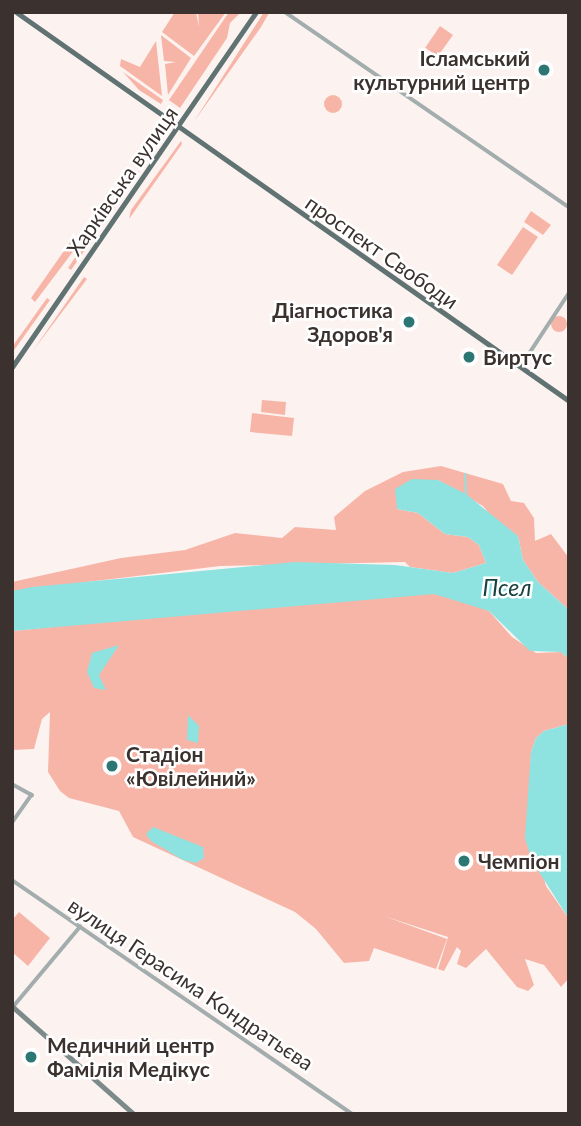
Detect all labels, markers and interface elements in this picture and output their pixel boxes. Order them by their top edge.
place label: Ісламський культурний центр [353,45,530,95]
marker: Ісламський культурний центр [536,62,552,78]
street label: Харківська вулиця [61,102,183,260]
street label: проспект Свободи [301,190,463,314]
place label: Діагностика Здоров'я [272,297,393,347]
marker: Діагностика Здоров'я [399,312,419,332]
place label: Виртус [483,344,552,370]
marker: Виртус [461,349,477,365]
water label: Псел [483,573,531,601]
place label: Стадіон «Ювілейний» [126,741,256,791]
marker: Стадіон «Ювілейний» [104,758,120,774]
place label: Чемпіон [478,848,559,874]
marker: Чемпіон [456,853,472,869]
street label: вулиця Герасима Кондратьєва [64,892,318,1076]
place label: Медичний центр Фамілія Медікус [47,1032,215,1082]
marker: Медичний центр Фамілія Медікус [21,1047,41,1067]

